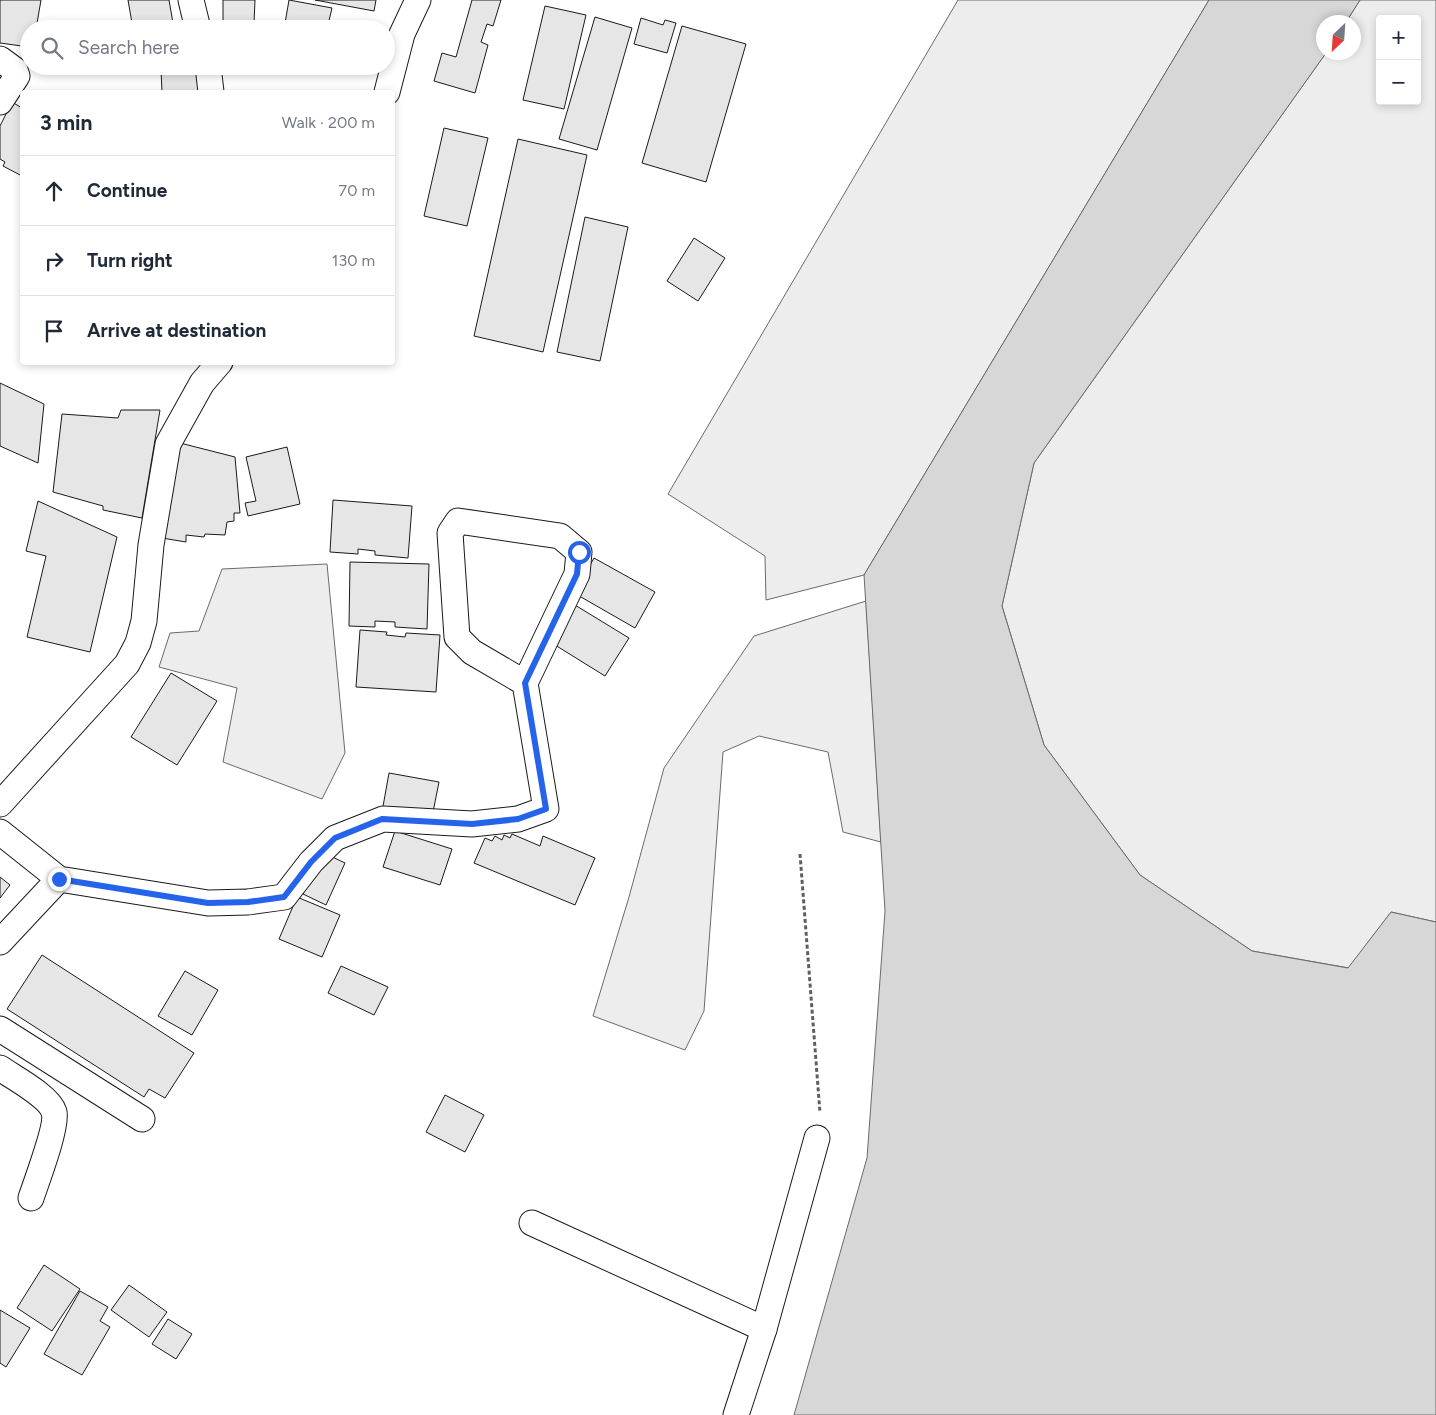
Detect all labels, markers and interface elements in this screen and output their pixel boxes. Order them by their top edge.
north arrow [1316,15,1361,60]
map controls [1376,15,1421,105]
button: + [1376,15,1421,60]
search box [20,20,395,75]
icon: search [38,34,66,62]
text: Search here [78,36,180,59]
button: − [1376,60,1421,105]
text: 3 min [40,110,92,135]
text: Walk · 200 m [282,113,375,132]
icon: ahead [40,177,68,205]
text: Continue [87,179,167,202]
text: 70 m [339,181,375,200]
icon: right [40,247,68,275]
text: Turn right [87,249,173,272]
text: 130 m [332,251,375,270]
icon: arrive [40,317,68,345]
text: Arrive at destination [87,319,266,342]
route start [568,541,591,564]
route end [48,868,71,891]

